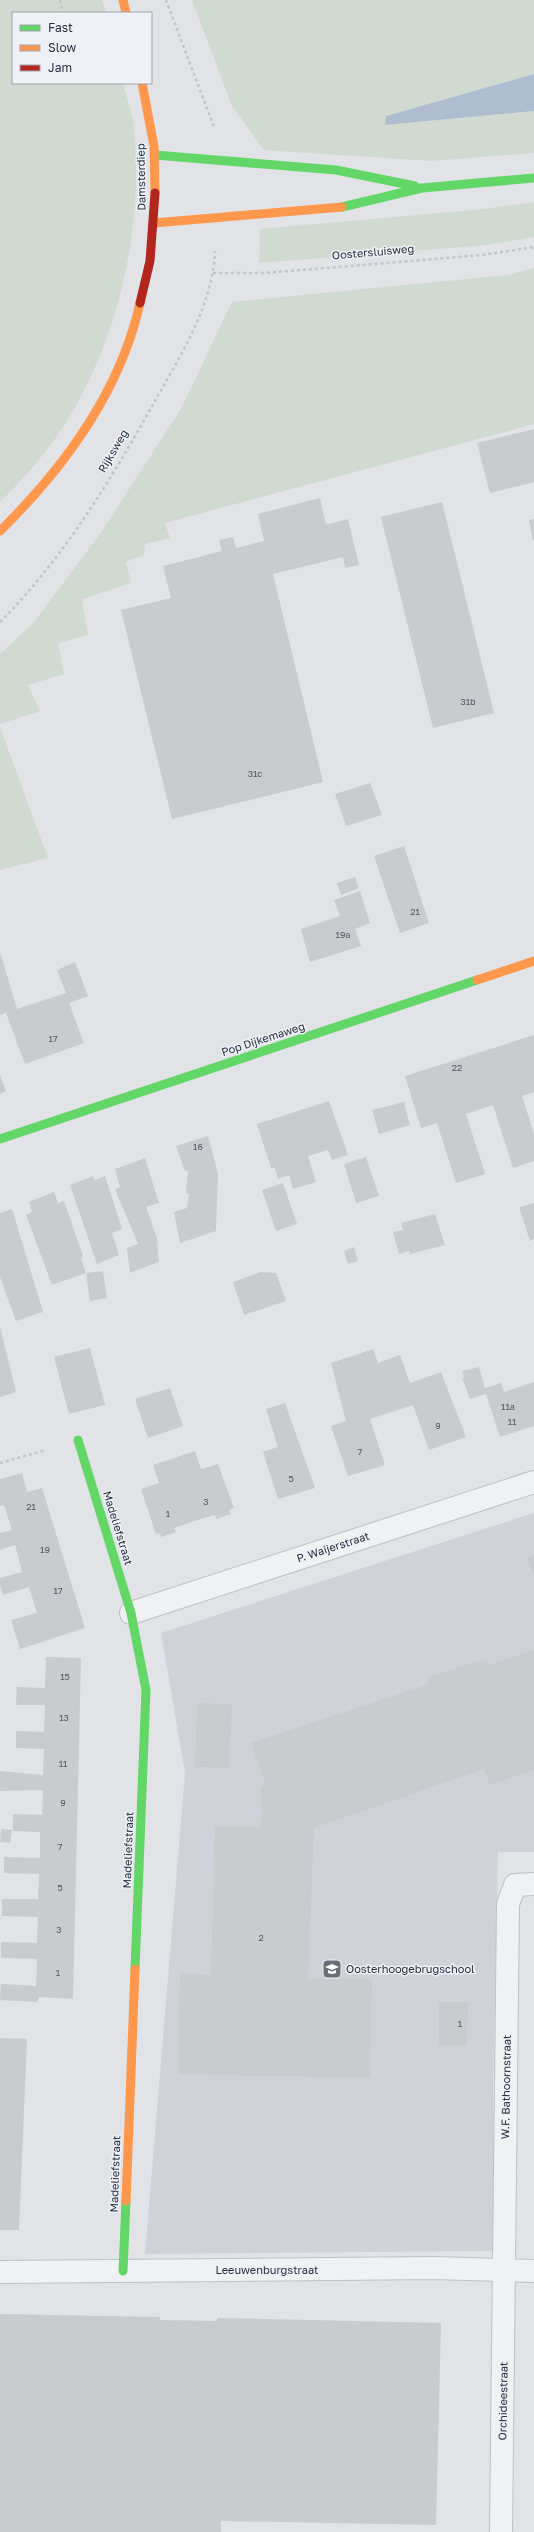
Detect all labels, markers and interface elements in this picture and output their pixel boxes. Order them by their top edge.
legend [12,12,152,84]
text: Fast [48,20,73,35]
text: Slow [48,40,76,55]
text: Jam [48,60,72,75]
street label: Damsterdiep [133,143,148,211]
street label: Oostersluisweg [331,241,415,262]
street label: Rijksweg [95,427,130,475]
house number: 31b [460,696,476,707]
house number: 31c [248,768,262,779]
house number: 21 [410,906,420,917]
house number: 19a [336,929,350,940]
street label: Pop Dijkemaweg [219,1019,306,1058]
house number: 17 [48,1033,58,1044]
house number: 22 [452,1062,462,1073]
house number: 16 [193,1141,203,1152]
house number: 11a [501,1401,515,1412]
house number: 11 [508,1416,517,1427]
house number: 9 [435,1420,441,1431]
house number: 7 [358,1446,363,1457]
house number: 5 [288,1473,294,1484]
street label: Madeliefstraat [101,1489,136,1566]
house number: 3 [203,1496,209,1507]
house number: 21 [26,1501,36,1512]
house number: 1 [166,1508,171,1519]
street label: P. Waijerstraat [295,1529,371,1564]
house number: 19 [40,1544,50,1555]
house number: 17 [53,1585,63,1596]
house number: 15 [60,1671,70,1682]
house number: 13 [59,1712,69,1723]
house number: 11 [59,1758,68,1769]
house number: 9 [60,1797,66,1808]
street label: Madeliefstraat [120,1811,135,1889]
house number: 7 [58,1841,63,1852]
house number: 5 [57,1882,63,1893]
house number: 3 [56,1924,62,1935]
house number: 2 [258,1932,264,1943]
school or university icon: Oosterhoogebrugschool [321,1958,343,1980]
place label: Oosterhoogebrugschool [346,1962,475,1975]
house number: 1 [56,1967,61,1978]
house number: 1 [458,2018,463,2029]
street label: W.F. Bathoornstraat [498,2035,513,2139]
street label: Madeliefstraat [107,2135,122,2213]
street label: Leeuwenburgstraat [215,2263,319,2276]
street label: Orchideestraat [495,2362,510,2440]

